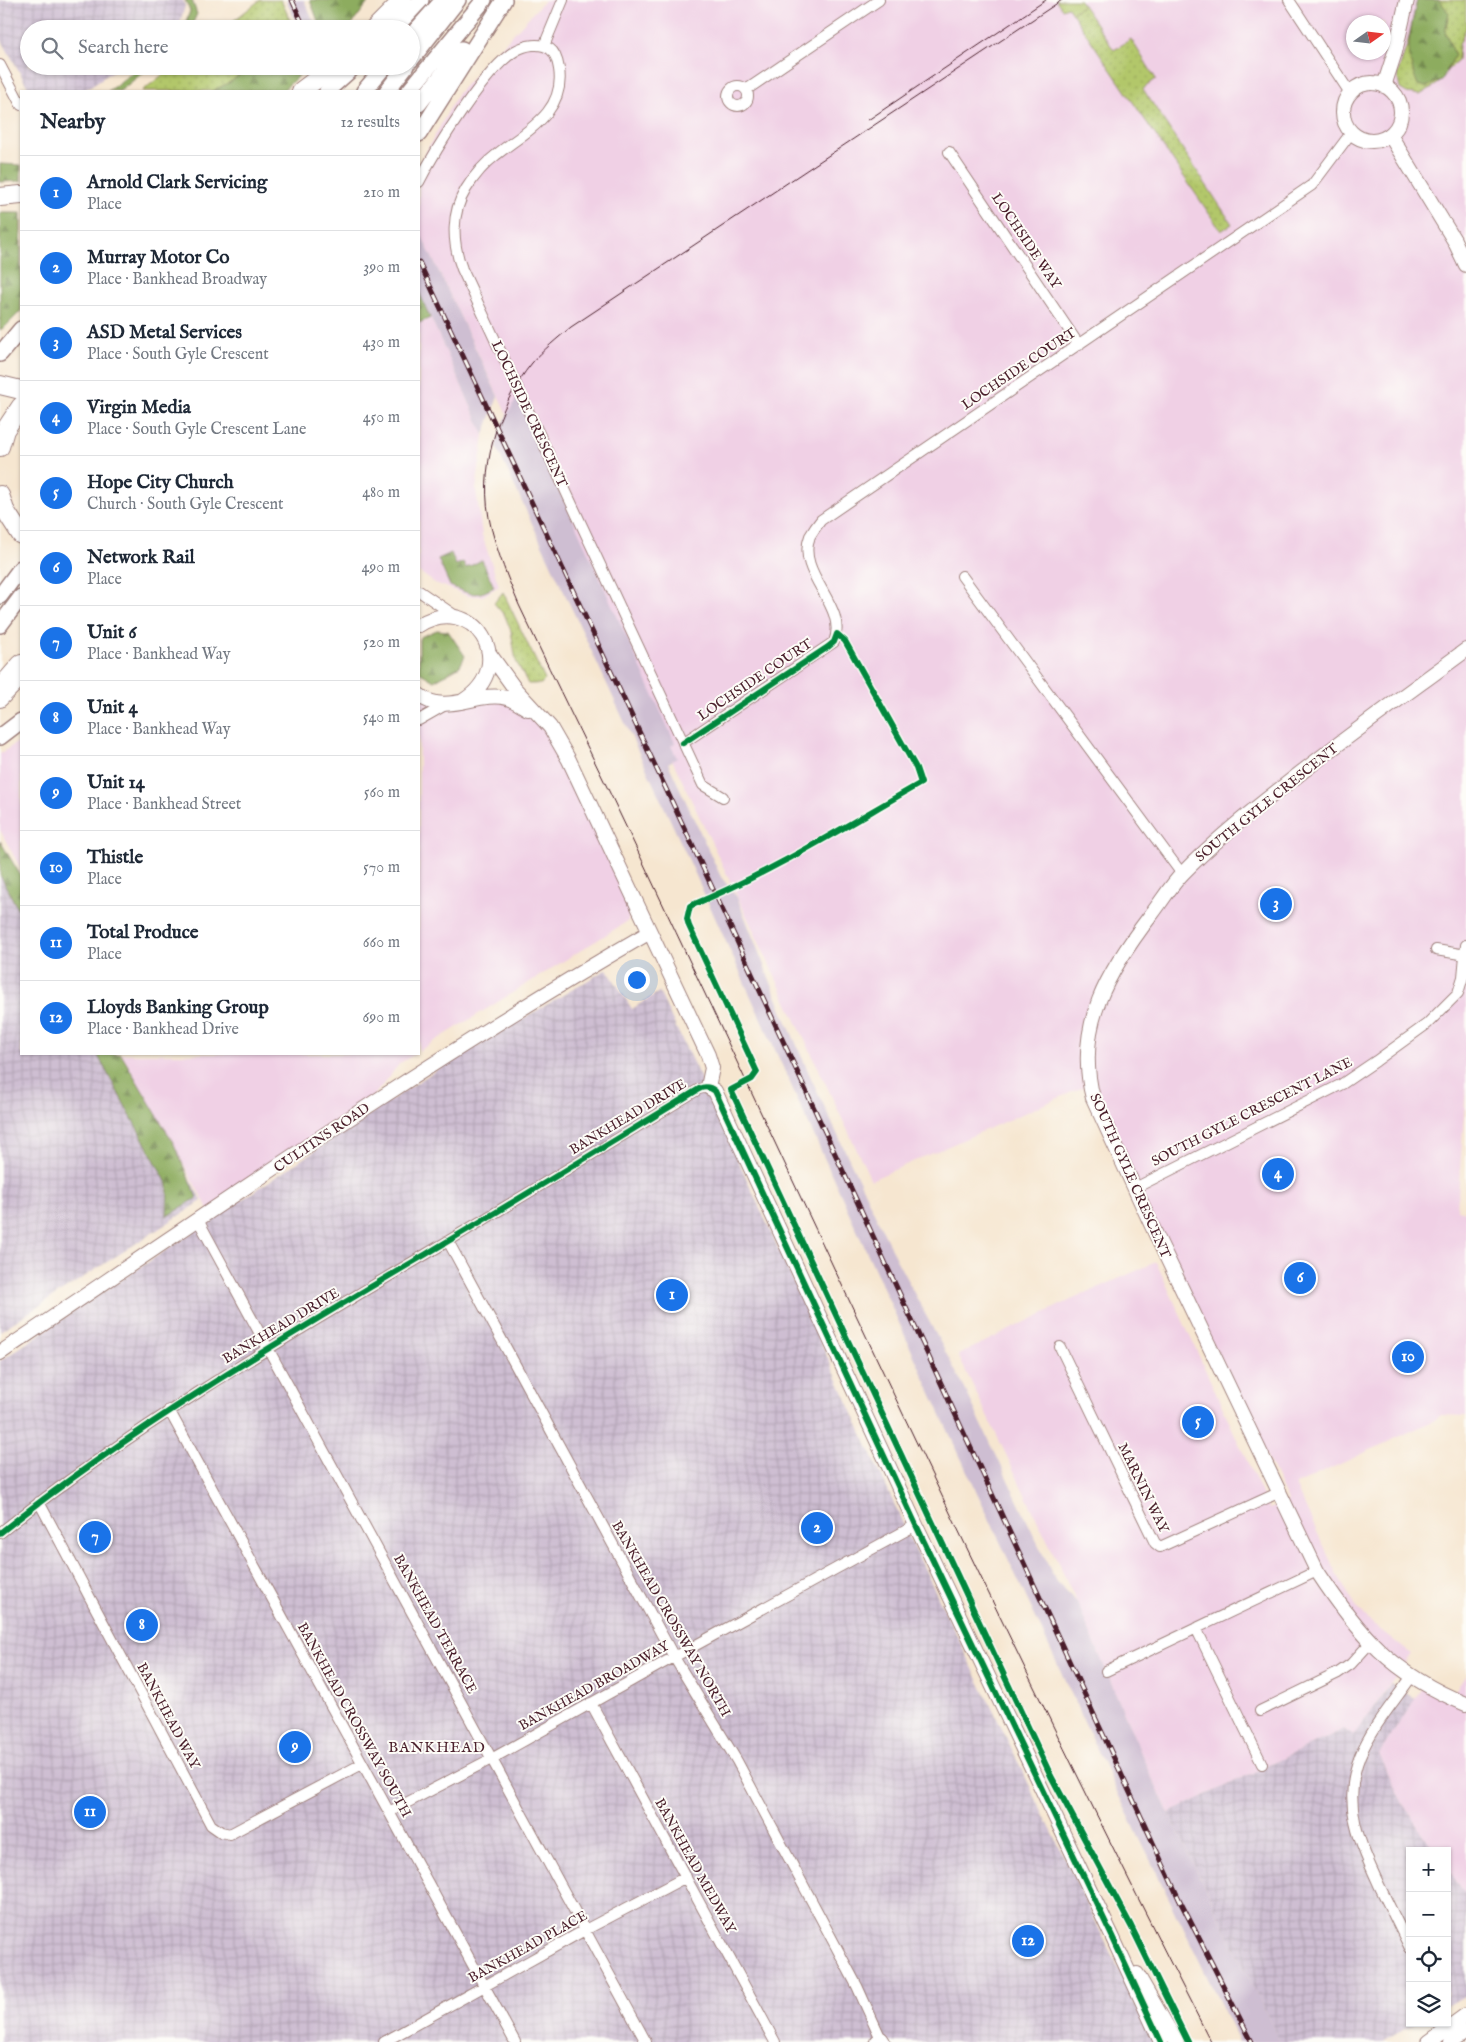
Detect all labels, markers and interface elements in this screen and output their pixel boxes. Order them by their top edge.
north arrow [1346,15,1391,60]
search box [20,20,420,75]
icon: search [38,34,66,62]
text: Search here [78,36,169,60]
text: Nearby [40,109,105,136]
text: 12 results [340,113,400,133]
text: Arnold Clark Servicing [87,171,267,195]
text: 1 [53,183,59,203]
text: 210 m [363,183,400,203]
street label: LOCHSIDE WAY [987,189,1066,294]
text: Place [87,195,122,215]
text: Murray Motor Co [87,246,230,270]
text: 2 [52,258,60,278]
text: 390 m [363,258,400,278]
text: Place · Bankhead Broadway [87,270,267,290]
text: ASD Metal Services [87,321,242,345]
street label: LOCHSIDE COURT [958,323,1080,414]
text: 3 [53,333,59,353]
text: 430 m [362,333,400,353]
street label: LOCHSIDE CRESCENT [487,338,571,491]
text: Place · South Gyle Crescent [87,345,269,365]
text: Virgin Media [87,396,191,420]
text: 4 [52,408,60,428]
text: 450 m [363,408,400,428]
text: Place · South Gyle Crescent Lane [87,420,306,440]
text: Hope City Church [87,471,234,495]
text: 5 [53,483,59,503]
text: 480 m [362,483,400,503]
text: Church · South Gyle Crescent [87,495,283,515]
text: Network Rail [87,546,195,570]
text: 6 [53,558,59,578]
text: 490 m [361,558,400,578]
text: Place [87,570,122,590]
text: Unit 6 [87,621,136,645]
text: 7 [52,633,60,653]
text: 520 m [363,633,400,653]
street label: LOCHSIDE COURT [694,634,816,725]
text: Place · Bankhead Way [87,645,231,665]
text: Unit 4 [87,696,138,720]
text: 8 [53,708,59,728]
text: 540 m [363,708,400,728]
text: Place · Bankhead Way [87,720,231,740]
street label: SOUTH GYLE CRESCENT [1192,739,1343,866]
text: Unit 14 [87,771,145,795]
text: 9 [53,783,59,803]
text: 560 m [364,783,400,803]
text: Place · Bankhead Street [87,795,241,815]
text: Thistle [87,846,143,870]
text: 10 [49,858,63,878]
text: 570 m [363,858,400,878]
text: Place [87,870,122,890]
pin: 3 [1260,885,1292,923]
text: Total Produce [87,921,199,945]
text: 11 [50,933,62,953]
text: 660 m [363,933,400,953]
text: Place [87,945,122,965]
your location [624,967,650,993]
text: Lloyds Banking Group [87,996,269,1020]
text: 12 [49,1008,63,1028]
text: 690 m [363,1008,400,1028]
text: Place · Bankhead Drive [87,1020,239,1040]
street label: SOUTH GYLE CRESCENT LANE [1149,1053,1356,1171]
street label: BANKHEAD DRIVE [566,1075,690,1159]
street label: SOUTH GYLE CRESCENT [1085,1091,1175,1262]
street label: CULTINS ROAD [271,1099,373,1177]
pin: 4 [1262,1155,1294,1193]
pin: 6 [1284,1259,1316,1297]
pin: 1 [656,1276,688,1314]
street label: BANKHEAD DRIVE [219,1284,343,1368]
pin: 10 [1392,1338,1424,1376]
pin: 5 [1182,1403,1214,1441]
street label: MARNIN WAY [1113,1440,1173,1537]
pin: 2 [801,1509,833,1547]
pin: 7 [79,1518,111,1556]
street label: BANKHEAD CROSSWAY NORTH [607,1518,735,1720]
street label: BANKHEAD TERRACE [389,1551,481,1697]
pin: 8 [126,1606,158,1644]
street label: BANKHEAD CROSSWAY SOUTH [293,1619,415,1821]
street label: BANKHEAD BROADWAY [516,1636,674,1735]
street label: BANKHEAD WAY [132,1660,204,1774]
pin: 9 [279,1728,311,1766]
district label: BANKHEAD [388,1738,486,1757]
pin: 11 [74,1793,106,1831]
street label: BANKHEAD MEDWAY [650,1795,740,1938]
map controls [1406,1847,1451,2027]
button: + [1406,1847,1451,1892]
button: − [1406,1892,1451,1937]
street label: BANKHEAD PLACE [465,1907,591,1987]
pin: 12 [1012,1922,1044,1960]
button: locate [1406,1937,1451,1982]
button: layers [1406,1982,1451,2027]

